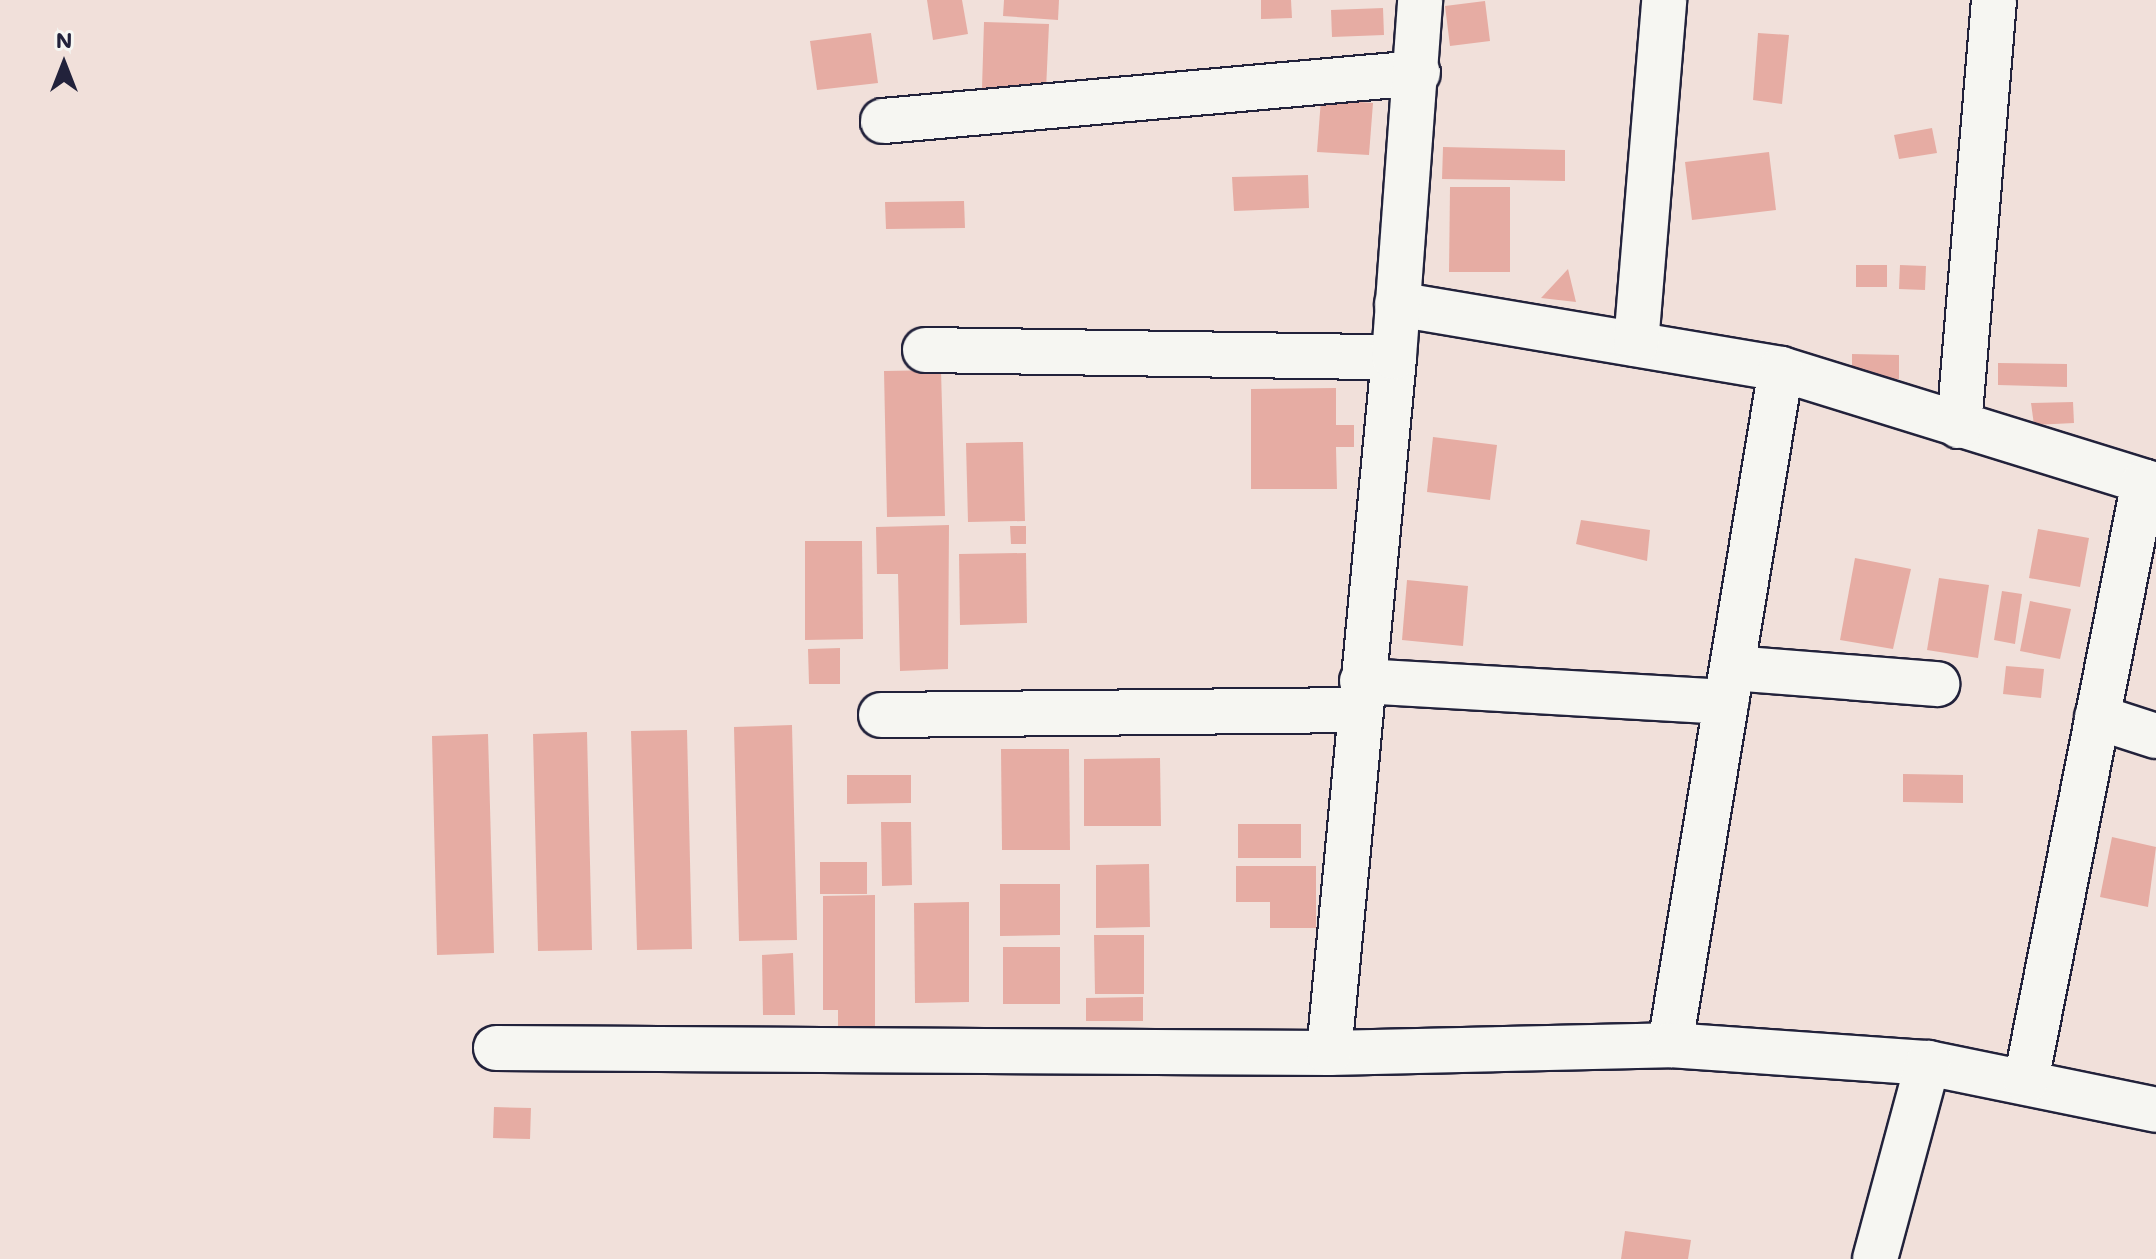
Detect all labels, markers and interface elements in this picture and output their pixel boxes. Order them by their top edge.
north arrow [24,24,104,104]
text: N [56,25,72,54]

